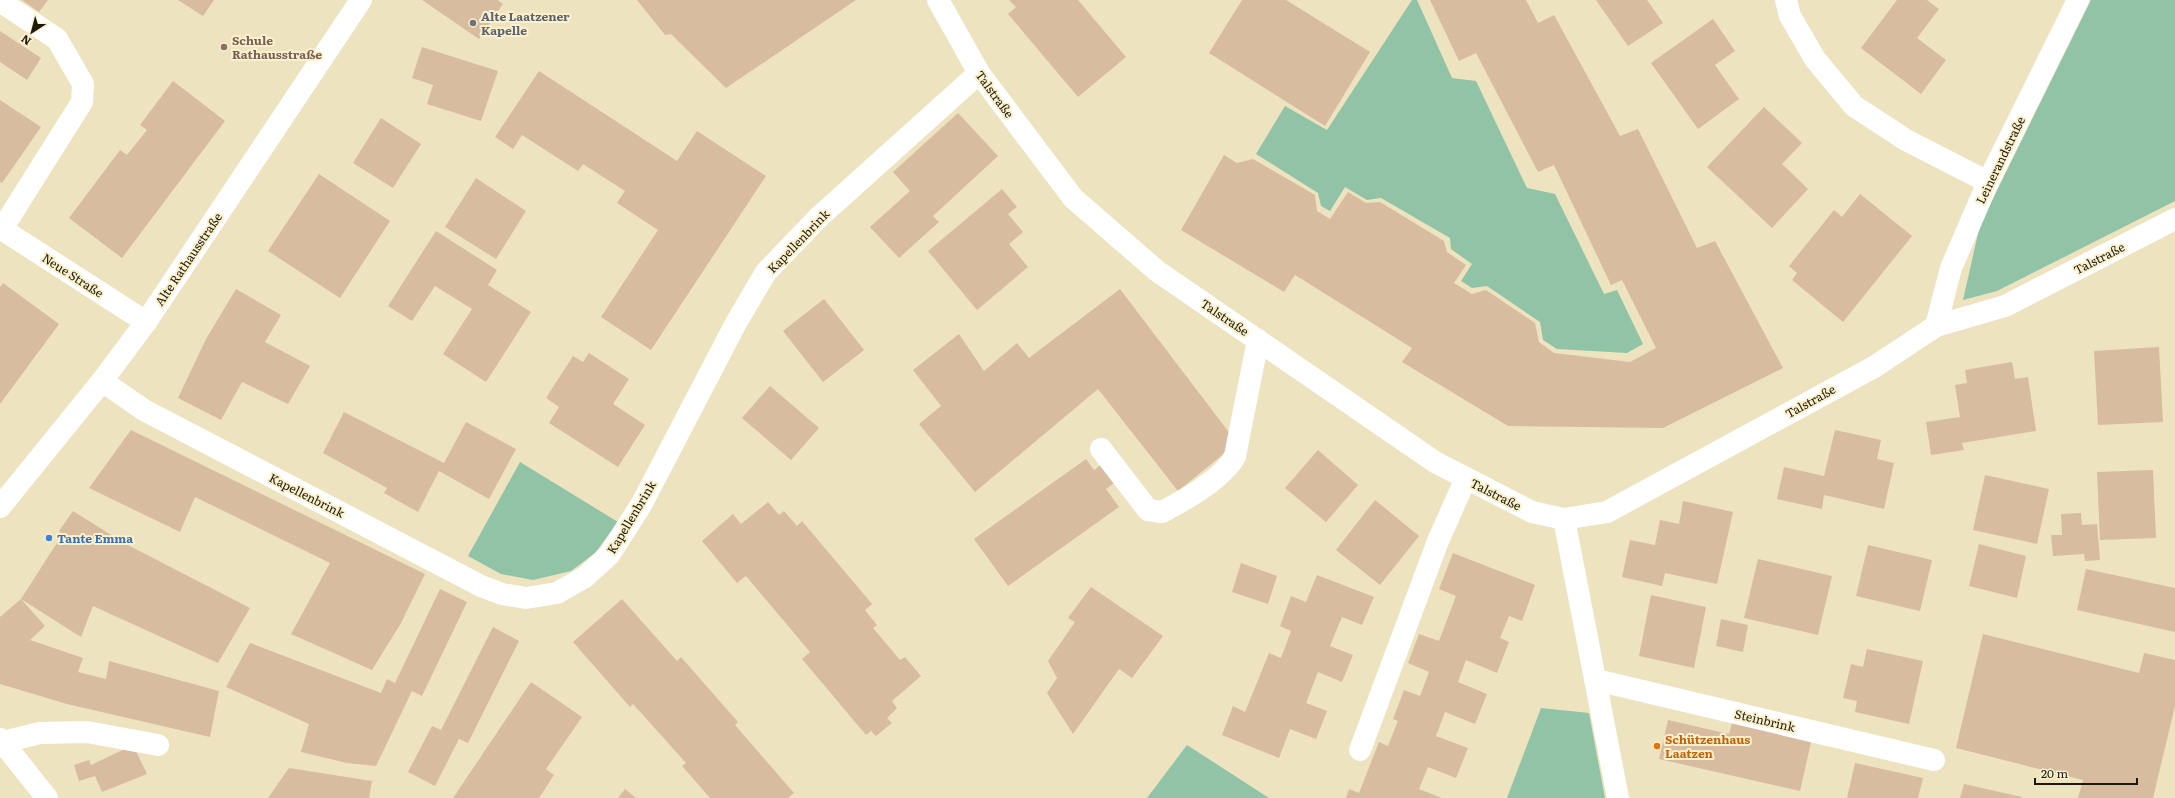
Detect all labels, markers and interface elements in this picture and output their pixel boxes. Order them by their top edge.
place label: Alte Laatzener Kapelle [481,7,570,39]
north arrow [12,12,52,52]
marker: Alte Laatzener Kapelle [468,18,478,28]
place label: Schule Rathausstraße [232,31,322,63]
text: N [17,32,34,50]
marker: Schule Rathausstraße [219,42,229,52]
street label: Talstraße [972,66,1018,122]
street label: Leinerandstraße [1971,113,2029,207]
street label: Kapellenbrink [763,205,834,277]
street label: Alte Rathausstraße [150,209,226,309]
street label: Talstraße [2070,238,2128,278]
street label: Neue Straße [39,248,107,302]
street label: Talstraße [1197,294,1253,340]
street label: Talstraße [1782,380,1838,422]
street label: Kapellenbrink [266,468,348,522]
street label: Talstraße [1467,474,1525,514]
street label: Kapellenbrink [602,476,660,557]
place label: Tante Emma [57,529,133,547]
marker: Tante Emma [44,533,54,543]
street label: Steinbrink [1733,704,1798,736]
place label: Schützenhaus Laatzen [1665,730,1750,762]
marker: Schützenhaus Laatzen [1652,741,1662,751]
scale bar [2035,760,2137,786]
text: 20 m [2041,764,2068,782]

